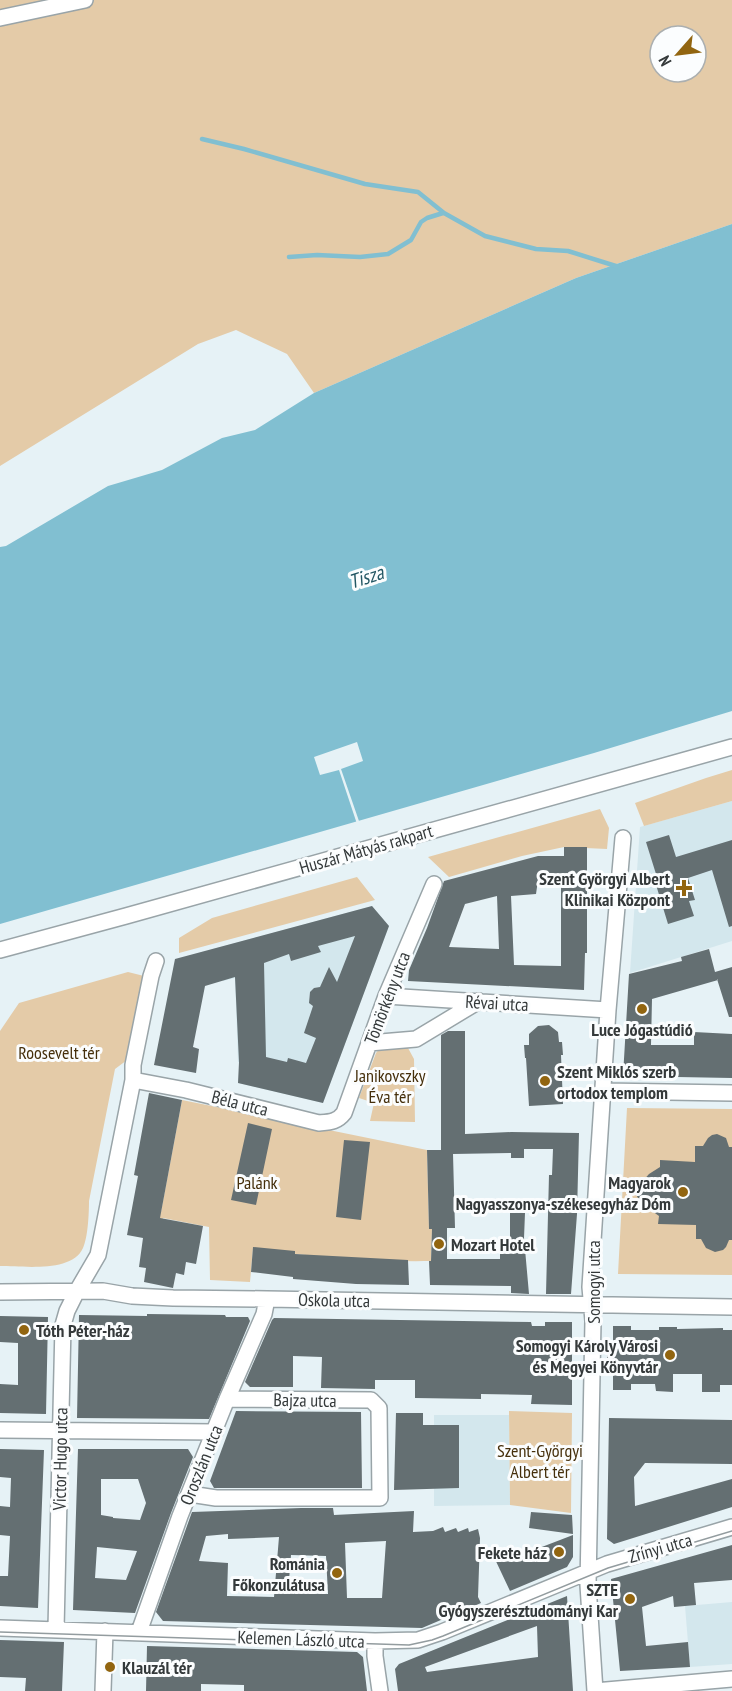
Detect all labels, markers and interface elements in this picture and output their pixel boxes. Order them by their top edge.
north arrow [648,24,708,84]
text: N [654,53,676,70]
water label: Tisza [345,559,388,595]
street label: Huszár Mátyás rakpart [297,819,435,879]
place label: Szent Györgyi Albert Klinikai Központ [539,867,671,911]
marker: Szent Györgyi Albert Klinikai Központ [675,879,693,897]
street label: Tömörkény utca [359,948,415,1048]
street label: Révai utca [465,990,529,1016]
marker: Luce Jógastúdió [635,1002,649,1016]
place label: Luce Jógastúdió [591,1018,693,1041]
park label: Roosevelt tér [18,1041,100,1064]
place label: Szent Miklós szerb ortodox templom [557,1060,676,1104]
park label: Janikovszky Éva tér [353,1064,426,1108]
marker: Szent Miklós szerb ortodox templom [538,1074,552,1088]
street label: Béla utca [209,1085,271,1121]
park label: Palánk [236,1171,278,1194]
place label: Magyarok Nagyasszonya-székesegyház Dóm [456,1171,672,1215]
marker: Magyarok Nagyasszonya-székesegyház Dóm [676,1185,690,1199]
place label: Mozart Hotel [451,1233,535,1256]
marker: Mozart Hotel [432,1237,446,1251]
street label: Somogyi utca [582,1240,605,1324]
street label: Oskola utca [298,1288,370,1312]
place label: Tóth Péter-ház [36,1319,130,1342]
marker: Tóth Péter-ház [17,1323,31,1337]
place label: Somogyi Károly Városi és Megyei Könyvtár [516,1334,659,1378]
marker: Somogyi Károly Városi és Megyei Könyvtár [663,1348,677,1362]
street label: Bajza utca [273,1388,337,1412]
street label: Victor Hugo utca [48,1407,72,1512]
street label: Oroszlán utca [175,1422,227,1508]
park label: Szent-Györgyi Albert tér [497,1439,583,1483]
street label: Zrínyi utca [626,1528,694,1568]
place label: Fekete ház [478,1541,547,1564]
marker: Fekete ház [552,1545,566,1559]
place label: Románia Főkonzulátusa [232,1552,325,1596]
marker: Románia Főkonzulátusa [330,1566,344,1580]
place label: SZTE Gyógyszerésztudományi Kar [439,1578,619,1622]
marker: SZTE Gyógyszerésztudományi Kar [623,1592,637,1606]
street label: Kelemen László utca [237,1625,365,1653]
place label: Klauzál tér [122,1656,192,1679]
marker: Klauzál tér [103,1660,117,1674]

